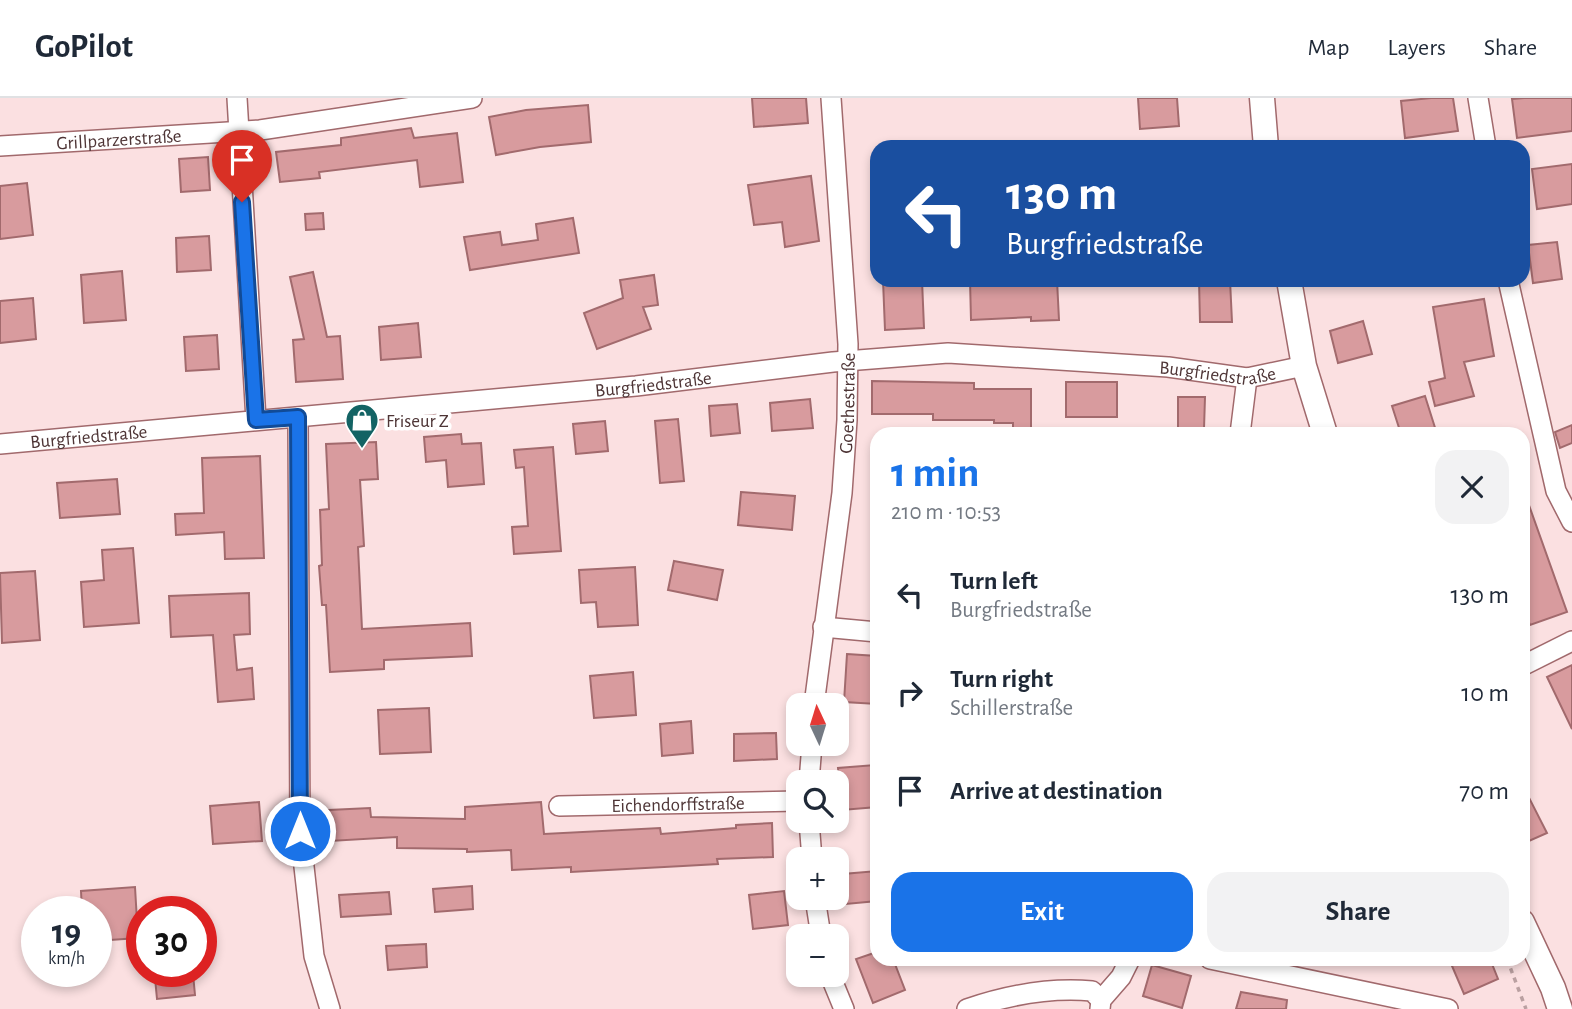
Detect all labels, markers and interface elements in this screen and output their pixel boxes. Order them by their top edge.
text: GoPilot [35,31,133,64]
text: Map [1307,36,1349,60]
text: Layers [1387,36,1446,60]
text: Share [1484,36,1537,60]
street label: Grillparzerstraße [56,127,182,154]
pin [212,130,272,202]
icon: arrive [223,141,261,179]
icon: left [891,168,982,259]
text: 130 m [1006,170,1117,219]
text: Burgfriedstraße [1006,228,1204,260]
street label: Goethestraße [837,352,859,454]
street label: Burgfriedstraße [1159,358,1278,389]
street label: Burgfriedstraße [594,369,713,401]
shop icon: Friseur Z [343,401,381,450]
place label: Friseur Z [386,412,449,431]
street label: Burgfriedstraße [29,423,148,452]
button: close [1435,450,1509,524]
text: 1 min [891,452,980,494]
text: 210 m · 10:53 [891,501,1001,524]
text: Turn left [950,568,1038,594]
icon: left [891,576,929,614]
text: 130 m [1451,582,1509,608]
text: Burgfriedstraße [950,599,1092,622]
text: Turn right [950,666,1053,692]
icon: right [891,674,929,712]
text: 10 m [1461,680,1509,706]
north arrow [786,693,849,756]
map controls [786,693,849,987]
text: Schillerstraße [950,697,1073,720]
button: search [786,770,849,833]
icon: arrive [891,772,929,810]
text: Arrive at destination [950,778,1163,804]
text: 70 m [1459,778,1509,804]
position arrow [263,794,337,868]
street label: Eichendorffstraße [611,794,745,816]
button: + [786,847,849,910]
button: Exit [891,872,1193,952]
button: Share [1207,872,1509,952]
speed limit sign: 30 [126,896,217,987]
text: 19 [52,915,81,950]
button: − [786,924,849,987]
text: km/h [48,950,85,968]

